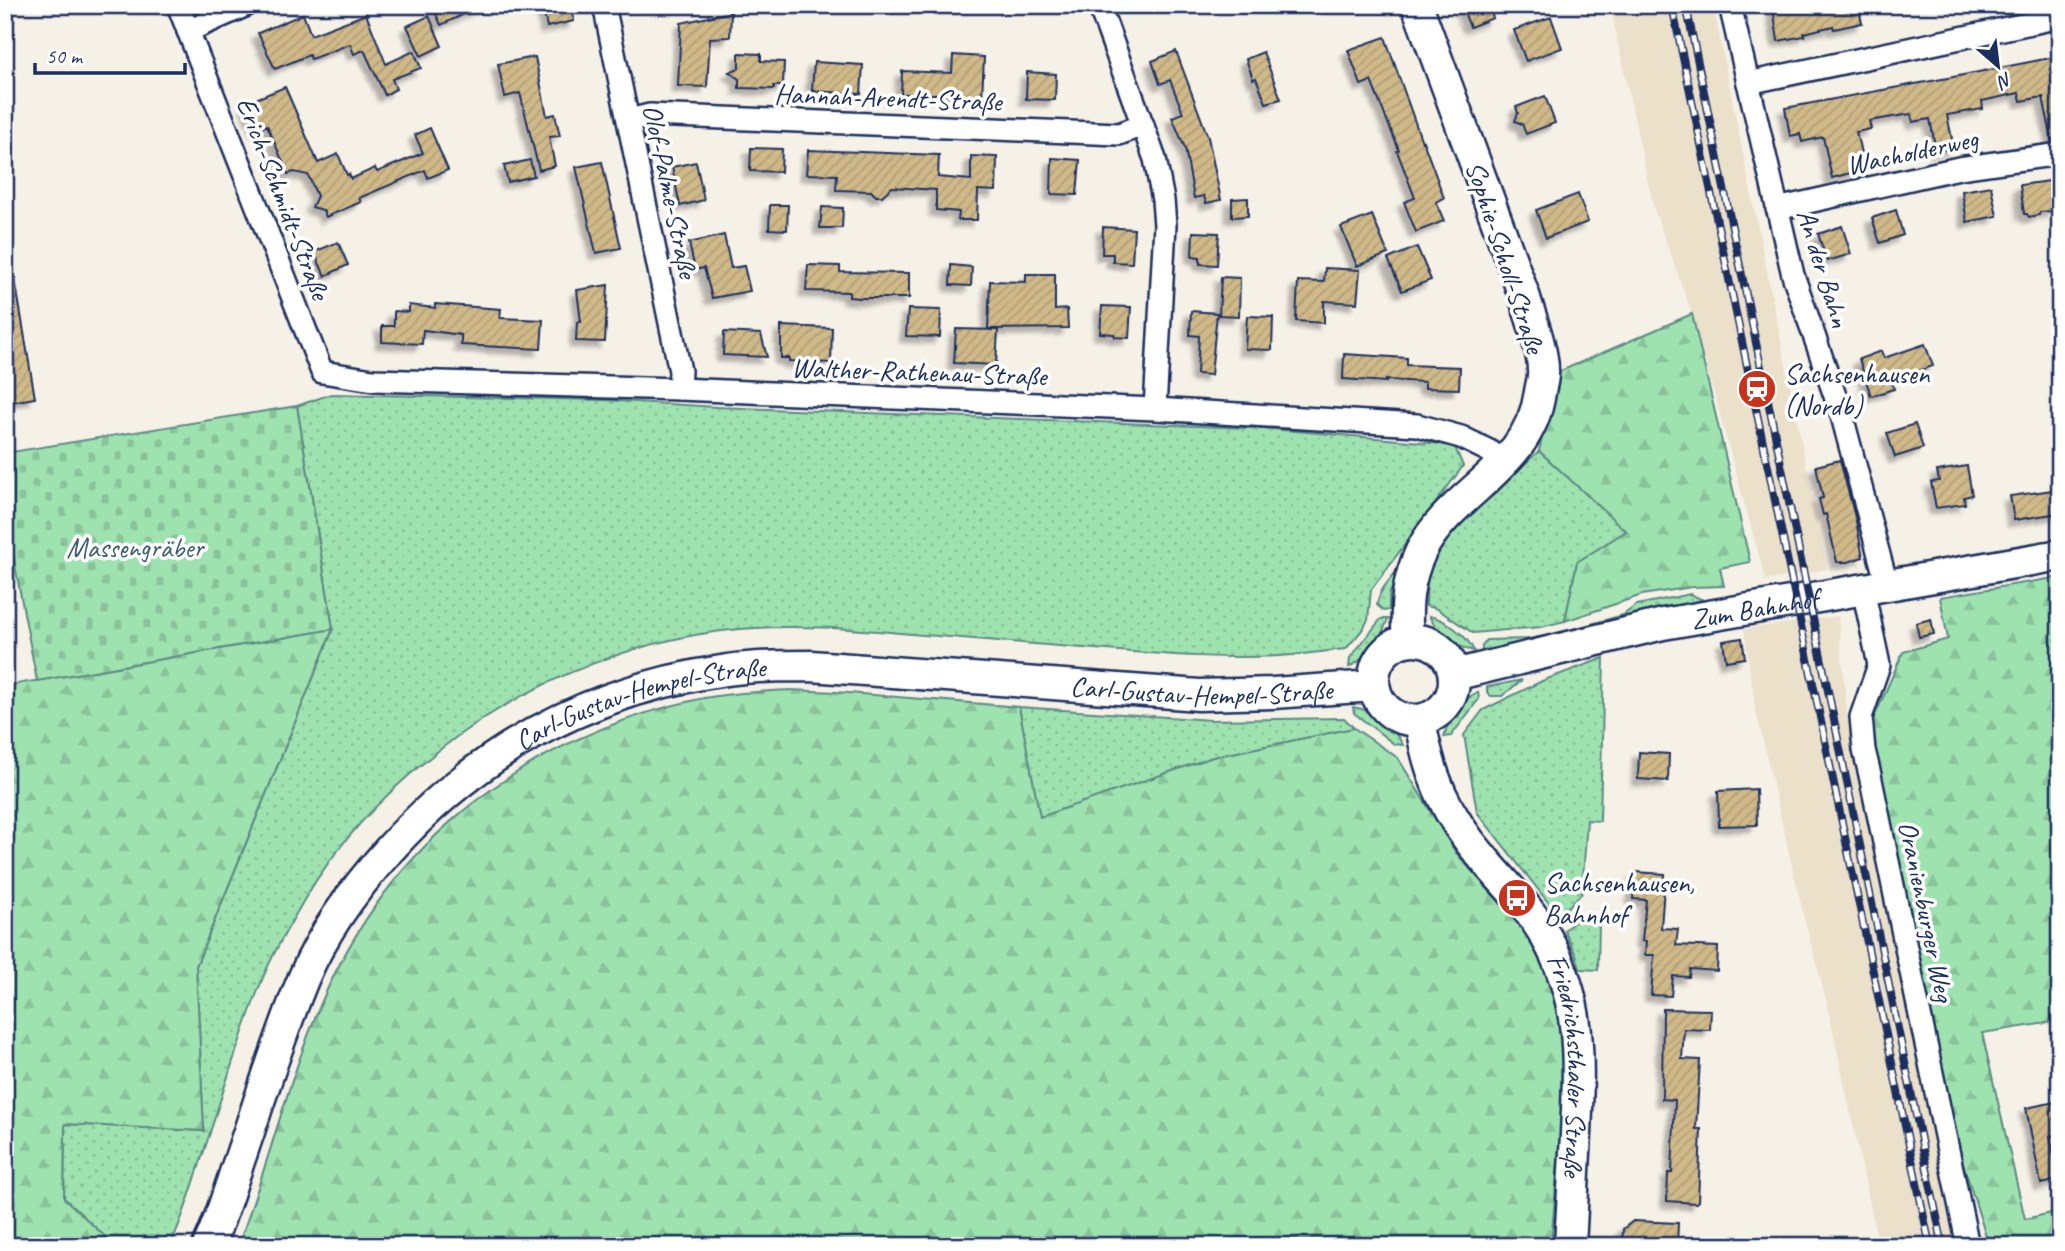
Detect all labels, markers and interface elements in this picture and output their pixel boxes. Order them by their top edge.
scale bar [35,32,186,76]
north arrow [1964,32,2034,102]
text: 50 m [46,43,84,69]
text: N [1992,67,2016,95]
street label: Hannah-Arendt-Straße [774,76,1004,119]
street label: Erich-Schmidt-Straße [229,92,339,306]
street label: Olof-Palme-Straße [635,101,706,283]
street label: Wacholderweg [1843,120,1982,182]
street label: Sophie-Scholl-Straße [1458,157,1554,360]
street label: An der Bahn [1789,205,1858,332]
street label: Walther-Rathenau-Straße [791,350,1049,394]
place label: Sachsenhausen (Nordb) [1784,356,1931,423]
station icon: Sachsenhausen (Nordb) [1736,368,1778,410]
park label: Massengräber [67,530,205,565]
street label: Zum Bahnhof [1688,579,1827,637]
street label: Carl-Gustav-Hempel-Straße [509,650,768,758]
street label: Carl-Gustav-Hempel-Straße [1069,668,1335,713]
street label: Oranienburger Weg [1890,818,1963,1006]
place label: Sachsenhausen, Bahnhof [1544,865,1695,932]
bus stop icon: Sachsenhausen, Bahnhof [1496,877,1538,919]
street label: Friedrichsthaler Straße [1539,948,1595,1180]

